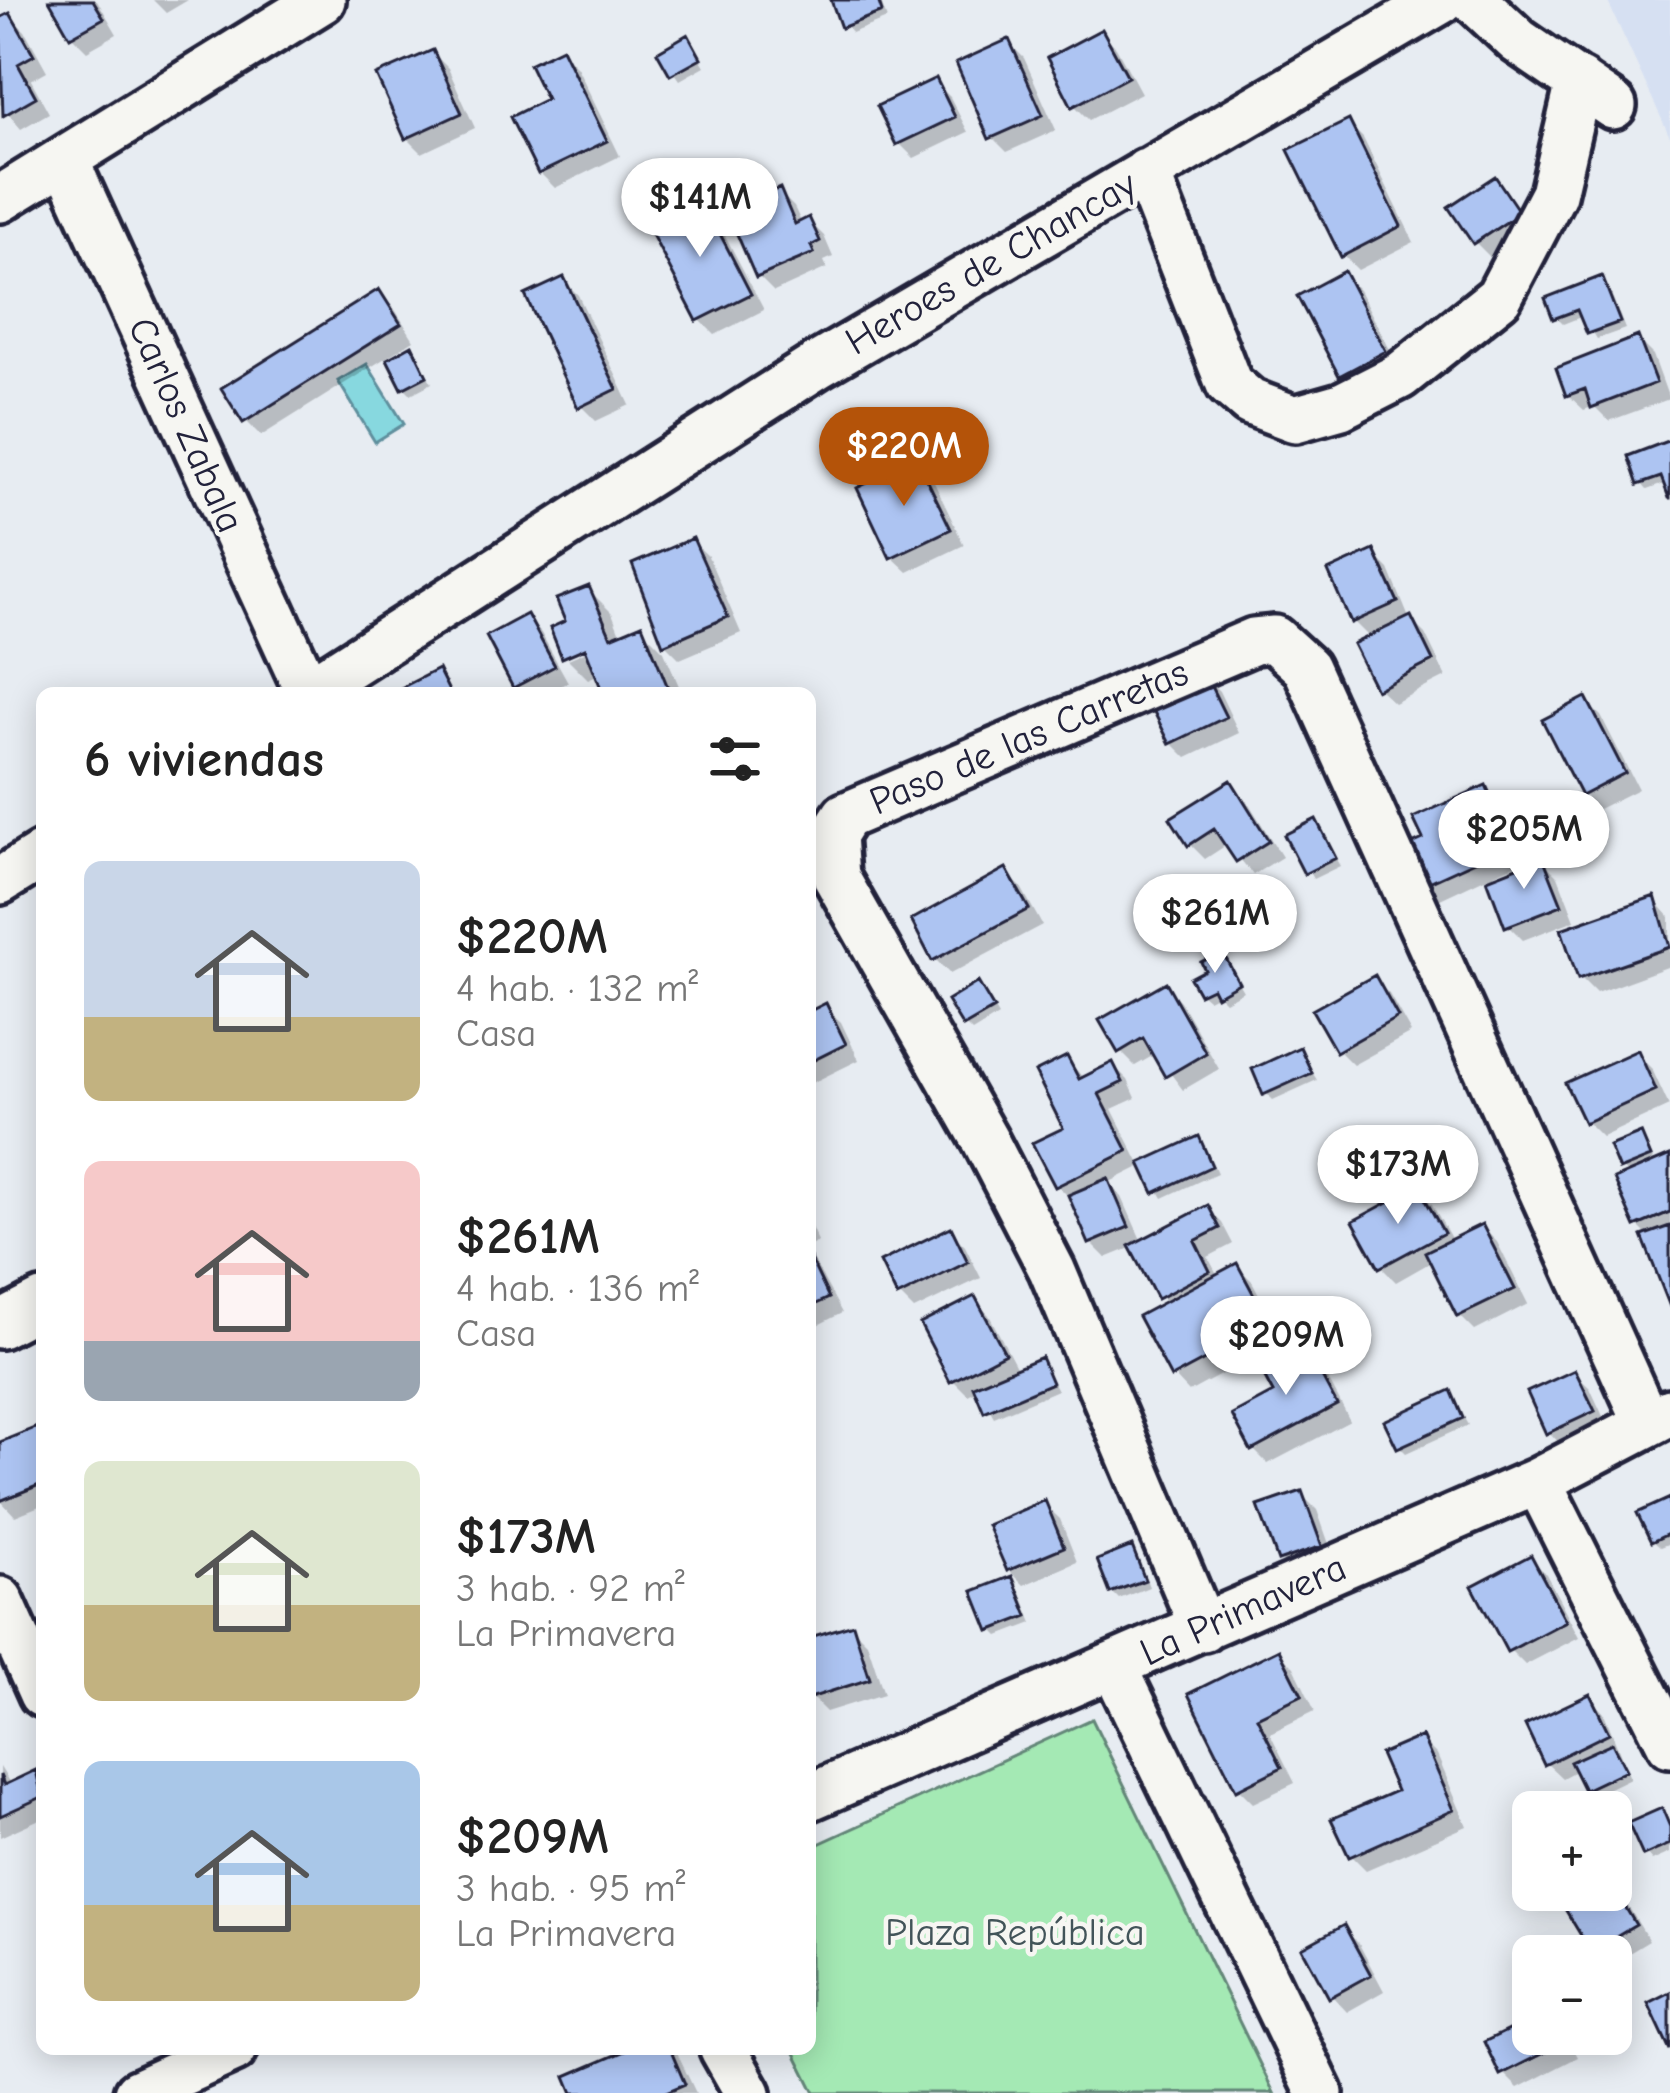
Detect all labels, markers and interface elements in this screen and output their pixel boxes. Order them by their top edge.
pin: $141M [616,158,784,260]
street label: Heroes de Chancay [838,161,1145,365]
text: $141M [648,174,752,219]
street label: Carlos Zabala [119,311,253,539]
pin: $220M [820,407,988,509]
text: $220M [846,423,962,468]
street label: Paso de las Carretas [863,650,1195,824]
icon: filters [702,726,768,792]
text: 6 viviendas [84,730,324,789]
pin: $205M [1440,790,1608,892]
text: $205M [1465,806,1583,851]
pin: $261M [1131,874,1299,976]
text: $261M [1160,890,1270,935]
text: $220M [456,907,608,966]
icon: home [180,909,324,1053]
text: 4 hab. · 132 m² [456,966,698,1011]
text: Casa [456,1011,536,1056]
pin: $173M [1314,1125,1482,1227]
text: $173M [1344,1141,1452,1186]
text: $261M [456,1207,600,1266]
icon: home [180,1209,324,1353]
text: 4 hab. · 136 m² [456,1266,699,1311]
pin: $209M [1202,1296,1370,1398]
text: Casa [456,1311,536,1356]
text: $209M [1227,1312,1345,1357]
text: $173M [456,1507,596,1566]
icon: home [180,1509,324,1653]
street label: La Primavera [1133,1545,1353,1675]
text: 3 hab. · 92 m² [456,1566,685,1611]
text: La Primavera [456,1611,676,1656]
map controls [1512,1791,1632,2055]
button: + [1512,1791,1632,1911]
text: $209M [456,1807,609,1866]
icon: home [180,1809,324,1953]
text: 3 hab. · 95 m² [456,1866,685,1911]
park label: Plaza República [885,1910,1145,1955]
text: La Primavera [456,1911,676,1956]
button: − [1512,1935,1632,2055]

